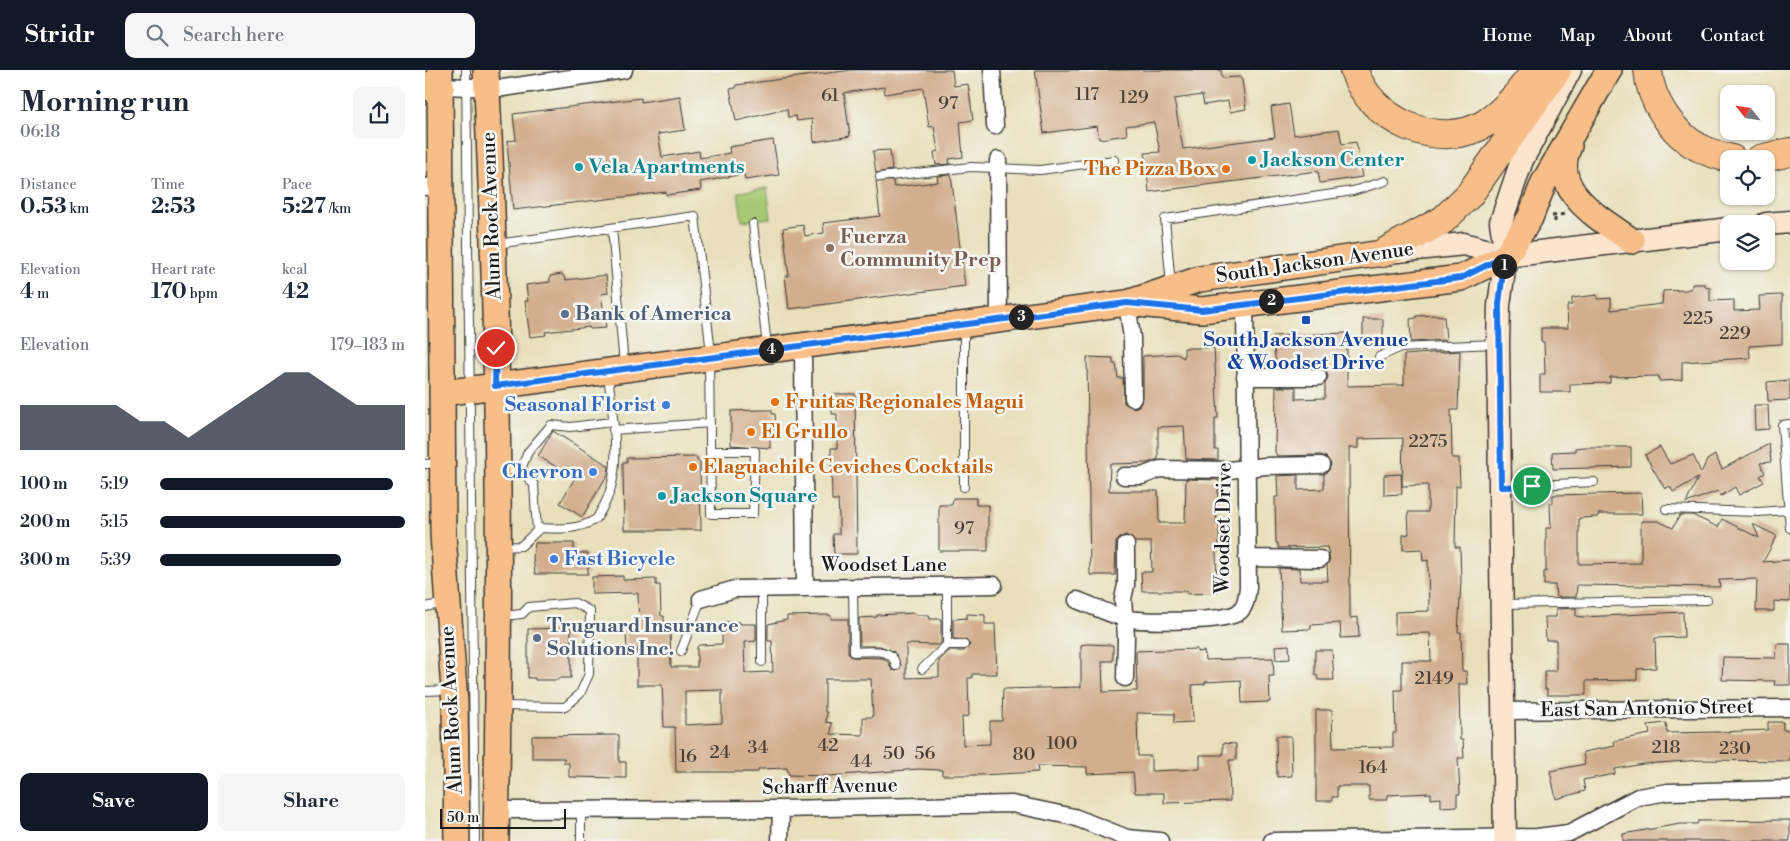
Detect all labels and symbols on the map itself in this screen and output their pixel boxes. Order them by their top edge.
house number: 117 [1075,83,1099,106]
house number: 61 [821,84,839,107]
north arrow [1720,85,1775,140]
house number: 129 [1119,86,1149,109]
house number: 97 [938,92,958,115]
street label: Alum Rock Avenue [477,132,507,301]
place label: Jackson Center [1259,148,1405,173]
marker: Jackson Center [1246,154,1258,166]
place label: Vela Apartments [588,155,745,180]
place label: The Pizza Box [1084,157,1216,182]
marker: Vela Apartments [573,161,585,173]
marker: The Pizza Box [1220,163,1232,175]
place label: Fuerza Community Prep [840,225,1001,273]
street label: South Jackson Avenue [1215,237,1415,289]
marker: Fuerza Community Prep [824,242,836,254]
pin: 1 [1491,254,1517,278]
pin: 2 [1259,288,1283,314]
place label: Bank of America [575,302,732,327]
pin: 3 [1009,304,1033,330]
house number: 225 [1683,307,1713,330]
marker: Bank of America [559,308,571,320]
marker: South Jackson Avenue & Woodset Drive [1300,314,1312,326]
house number: 229 [1719,322,1751,345]
pin [475,327,517,369]
place label: South Jackson Avenue & Woodset Drive [1203,328,1409,376]
pin: 4 [759,338,783,362]
place label: Fruitas Regionales Magui [785,390,1025,415]
place label: Seasonal Florist [505,393,657,418]
marker: Fruitas Regionales Magui [769,396,781,408]
marker: Seasonal Florist [660,399,672,411]
place label: El Grullo [761,420,848,445]
marker: El Grullo [745,426,757,438]
house number: 2275 [1408,430,1448,453]
place label: Elaguachile Ceviches Cocktails [703,455,993,480]
place label: Chevron [502,460,584,485]
marker: Elaguachile Ceviches Cocktails [687,461,699,473]
street label: Woodset Drive [1210,462,1238,595]
pin [1511,465,1553,507]
marker: Chevron [587,466,599,478]
place label: Jackson Square [669,484,818,509]
marker: Jackson Square [656,490,668,502]
house number: 97 [954,517,974,540]
place label: Fast Bicycle [564,547,675,572]
marker: Fast Bicycle [548,553,560,565]
street label: Woodset Lane [820,553,947,578]
place label: Truguard Insurance Solutions Inc. [547,614,739,662]
street label: Alum Rock Avenue [435,625,469,796]
marker: Truguard Insurance Solutions Inc. [531,632,543,644]
house number: 2149 [1414,667,1454,690]
street label: East San Antonio Street [1540,695,1754,723]
house number: 100 [1046,732,1078,755]
house number: 42 [818,734,838,757]
house number: 34 [748,736,769,759]
house number: 218 [1652,736,1680,759]
house number: 230 [1719,737,1751,760]
house number: 24 [709,741,731,764]
house number: 50 [883,742,905,765]
house number: 56 [915,742,936,765]
house number: 80 [1013,743,1036,766]
house number: 16 [679,745,697,768]
house number: 44 [850,750,872,773]
house number: 164 [1358,756,1388,779]
street label: Scharff Avenue [762,773,898,801]
scale bar [440,806,566,829]

